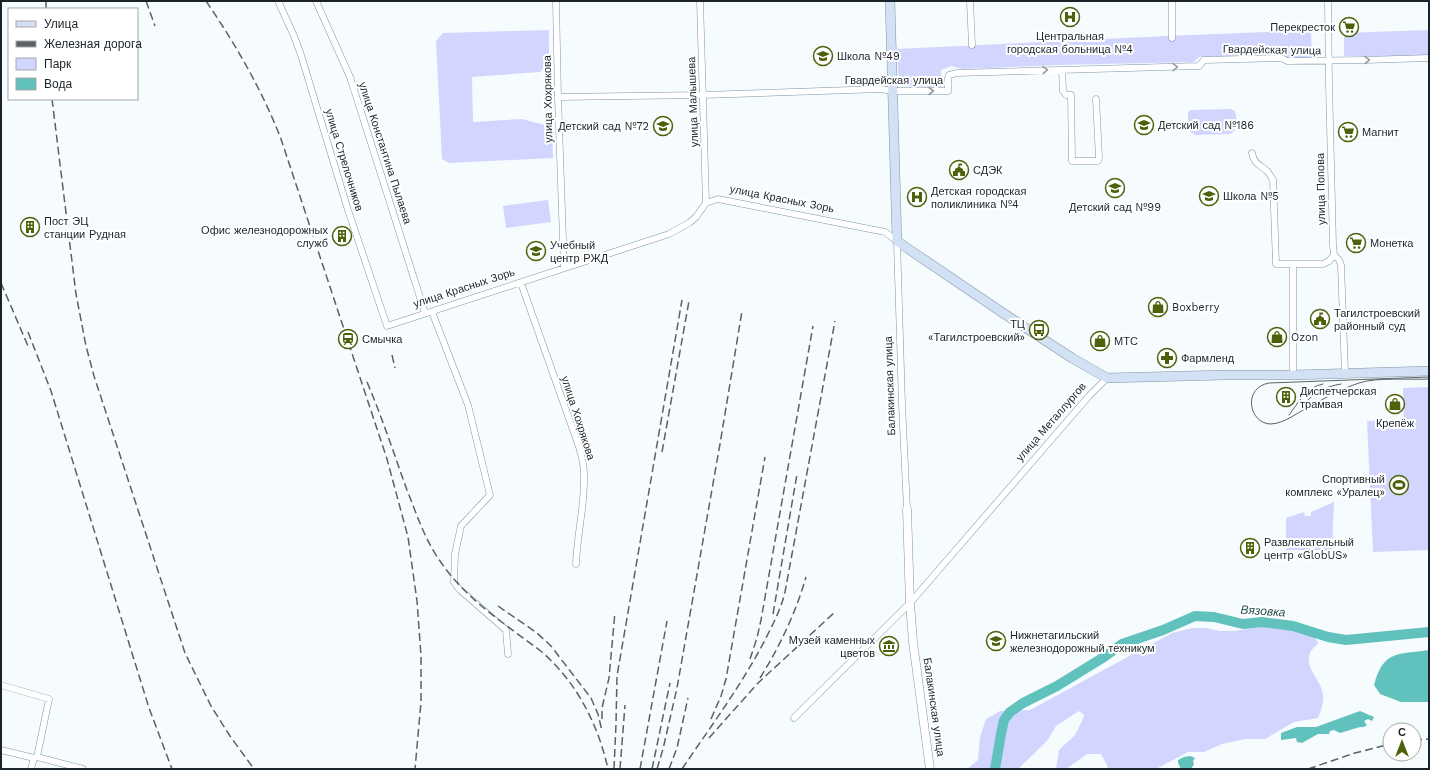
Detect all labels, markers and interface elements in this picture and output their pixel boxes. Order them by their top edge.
hospital icon: Центральная городская больница №4 [1059,6,1081,28]
legend [8,8,138,100]
supermarket icon: Перекресток [1338,16,1360,38]
text: Улица [44,17,78,31]
place label: Перекресток [1270,21,1335,34]
place label: Центральная городская больница №4 [1007,30,1133,56]
text: Железная дорога [44,37,142,51]
street label: Гвардейская улица [1223,43,1322,57]
school or university icon: Школа №49 [812,45,834,67]
place label: Школа №49 [837,50,900,63]
street label: улица Хохрякова [541,54,555,143]
street label: улица Малышева [685,56,701,147]
one-way arrow [1364,56,1370,64]
text: Парк [44,57,72,71]
one-way arrow [1172,63,1178,71]
one-way arrow [1042,66,1048,74]
street label: Гвардейская улица [845,74,944,87]
text: Вода [44,77,72,91]
street label: улица Константина Пылаева [356,80,414,227]
one-way arrow [928,87,934,95]
street label: улица Стрелочников [322,107,366,213]
school or university icon: Детский сад №186 [1133,114,1155,136]
school or university icon: Детский сад №72 [652,115,674,137]
place label: Детский сад №186 [1158,119,1254,132]
place label: Детский сад №72 [558,120,649,133]
supermarket icon: Магнит [1337,121,1359,143]
place label: Магнит [1362,126,1399,139]
street label: улица Попова [1314,152,1328,225]
public building icon: СДЭК [948,159,970,181]
place label: СДЭК [973,164,1003,177]
school or university icon: Детский сад №99 [1104,177,1126,199]
street label: улица Красных Зорь [729,183,836,216]
place label: Детская городская поликлиника №4 [931,185,1026,211]
school or university icon: Школа №5 [1198,185,1220,207]
hospital icon: Детская городская поликлиника №4 [906,186,928,208]
place label: Школа №5 [1223,190,1279,203]
place label: Детский сад №99 [1069,201,1161,214]
place label: Пост ЭЦ станции Рудная [44,215,126,241]
building icon: Пост ЭЦ станции Рудная [19,216,41,238]
place label: Офис железнодорожных служб [201,224,328,250]
building icon: Офис железнодорожных служб [331,225,353,247]
supermarket icon: Монетка [1345,232,1367,254]
place label: Монетка [1370,237,1414,250]
place label: Учебный центр РЖД [550,239,609,265]
school or university icon: Учебный центр РЖД [525,240,547,262]
street label: улица Красных Зорь [412,265,517,311]
shop icon: Boxberry [1147,296,1169,318]
place label: Boxberry [1172,301,1220,314]
place label: Тагилстроевский районный суд [1334,307,1420,333]
public building icon: Тагилстроевский районный суд [1309,308,1331,330]
place label: ТЦ «Тагилстроевский» [928,318,1025,344]
bus stop icon: ТЦ «Тагилстроевский» [1028,319,1050,341]
shop icon: Ozon [1266,326,1288,348]
station icon: Смычка [337,328,359,350]
shop icon: МТС [1089,330,1111,352]
place label: Ozon [1291,331,1318,344]
place label: Смычка [362,333,403,346]
street label: Балакинская улица [882,335,898,436]
place label: МТС [1114,335,1138,348]
pharmacy icon: Фармленд [1156,347,1178,369]
place label: Фармленд [1181,352,1235,365]
street label: улица Хохрякова [558,374,598,462]
street label: улица Металлургов [1013,380,1089,464]
place label: Диспетчерская трамвая [1300,385,1376,411]
building icon: Диспетчерская трамвая [1275,386,1297,408]
shop icon: Крепёж [1384,393,1406,415]
place label: Крепёж [1376,417,1415,430]
place label: Спортивный комплекс «Уралец» [1285,473,1385,499]
sports icon: Спортивный комплекс «Уралец» [1388,474,1410,496]
place label: Развлекательный центр «GlobUS» [1264,536,1354,562]
building icon: Развлекательный центр «GlobUS» [1239,537,1261,559]
water label: Вязовка [1240,602,1286,620]
place label: Нижнетагильский железнодорожный техникум [1010,629,1155,655]
school or university icon: Нижнетагильский железнодорожный техникум [985,630,1007,652]
place label: Музей каменных цветов [789,634,875,660]
museum icon: Музей каменных цветов [878,635,900,657]
street label: Балакинская улица [921,657,947,758]
north arrow [1382,722,1422,762]
text: С [1398,726,1406,739]

